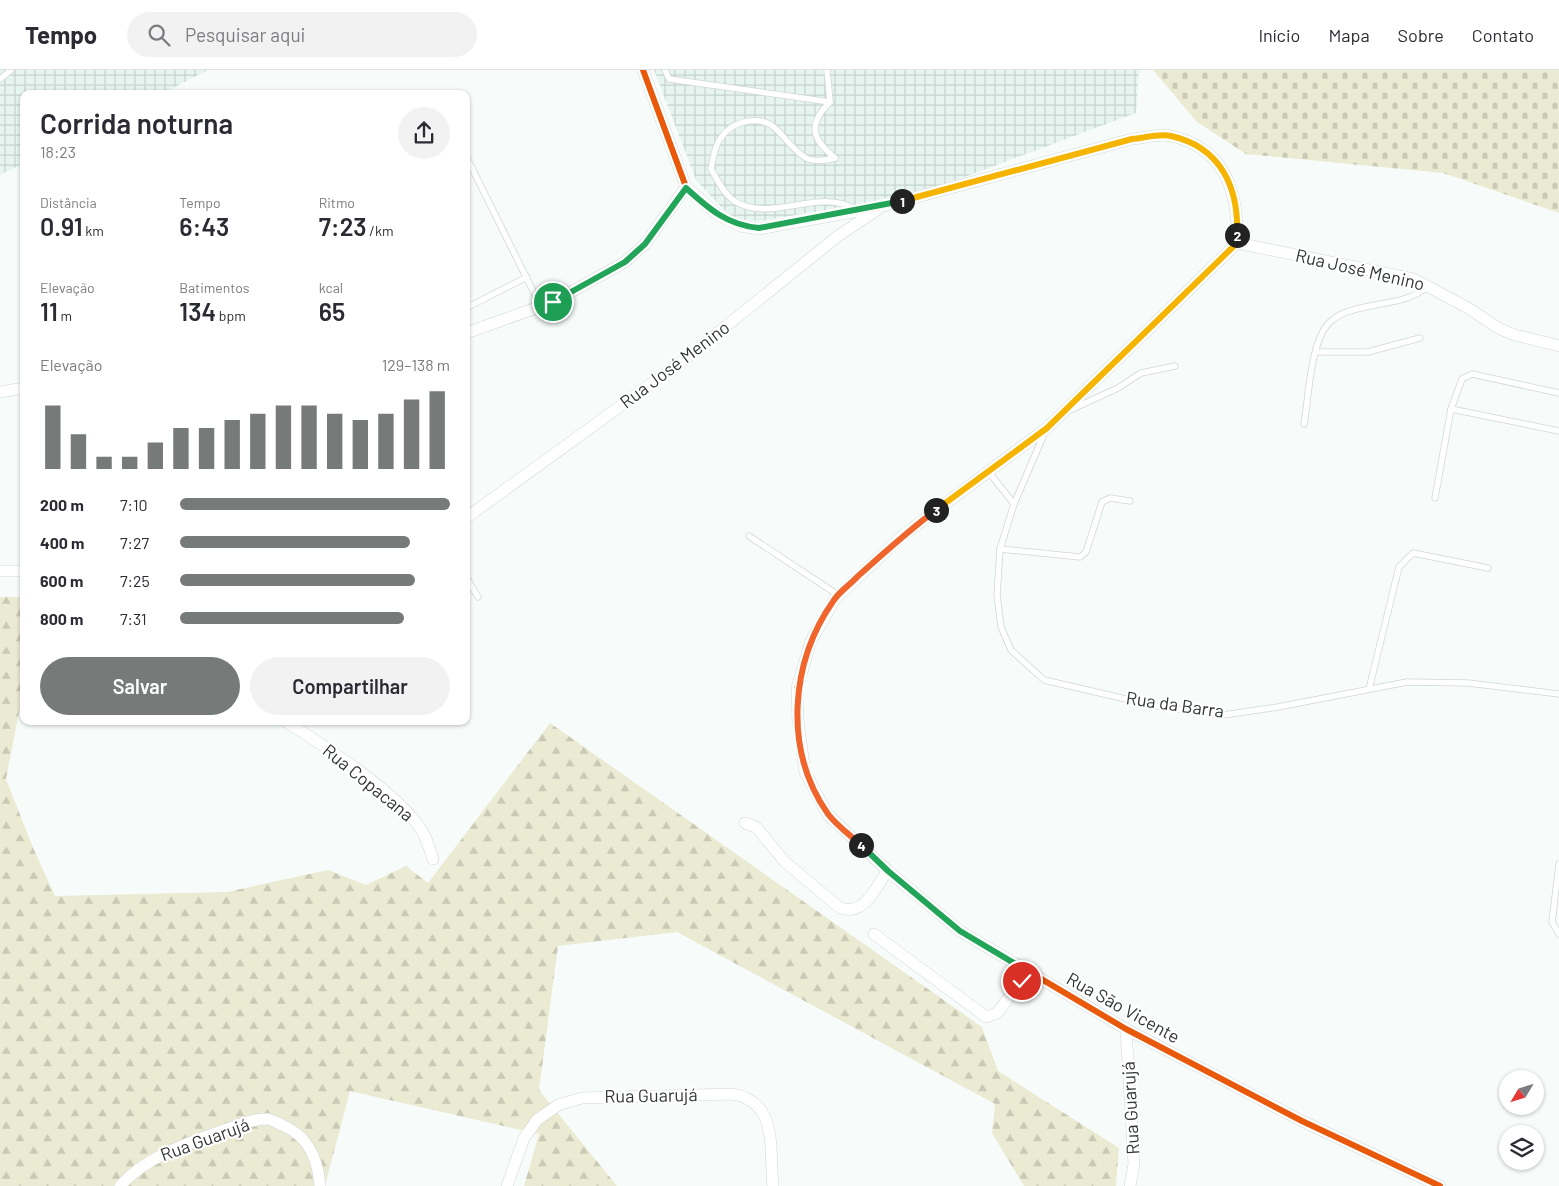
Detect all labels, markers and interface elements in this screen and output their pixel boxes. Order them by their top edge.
search box [127,12,477,57]
text: Tempo [25,20,97,49]
icon: search [145,21,173,49]
text: Pesquisar aqui [185,23,305,46]
text: Início [1258,24,1300,46]
text: Mapa [1328,24,1370,46]
text: Sobre [1398,24,1444,46]
text: Contato [1472,24,1534,46]
text: Corrida noturna [40,106,233,140]
button: share [398,107,450,159]
text: 18:23 [40,142,76,161]
pin: 1 [890,188,914,214]
text: 1 [900,193,905,210]
text: Distância [40,194,97,211]
text: Tempo [179,194,221,211]
text: Ritmo [319,194,355,211]
text: 0.91 [40,211,83,241]
text: 6:43 [179,211,229,241]
text: 7:23 [319,211,367,241]
text: km [83,222,104,239]
text: /km [367,222,394,239]
pin: 2 [1224,222,1250,248]
text: 2 [1234,227,1241,244]
street label: Rua José Menino [1294,243,1427,295]
text: Elevação [40,279,95,296]
text: Batimentos [179,279,250,296]
text: kcal [319,279,343,296]
pin [532,281,574,323]
icon: arrive [539,288,567,316]
text: 11 [40,296,58,326]
text: 134 [179,296,216,326]
text: 65 [319,296,345,326]
text: m [58,307,72,324]
text: bpm [216,307,246,324]
street label: Rua José Menino [615,316,734,413]
text: Elevação [40,355,102,374]
text: 129–138 m [382,355,450,374]
text: 200 m [40,495,84,514]
text: 7:10 [120,495,148,514]
pin: 3 [924,498,948,522]
text: 3 [933,502,940,519]
text: 400 m [40,533,84,552]
text: 7:27 [120,533,149,552]
text: 600 m [40,571,83,590]
text: 7:25 [120,571,150,590]
text: 800 m [40,609,83,628]
text: 7:31 [120,609,147,628]
button: Salvar [40,657,240,715]
button: Compartilhar [250,657,450,715]
street label: Rua da Barra [1125,686,1226,722]
street label: Rua Copacana [319,739,419,826]
pin: 4 [848,832,874,858]
text: 4 [857,837,866,854]
pin [1001,960,1043,1002]
icon: check [1008,967,1036,995]
street label: Rua São Vicente [1063,967,1184,1047]
street label: Rua Guarujá [1117,1061,1143,1155]
north arrow [1499,1070,1544,1115]
map controls [1499,1070,1544,1170]
street label: Rua Guarujá [604,1083,698,1107]
street label: Rua Guarujá [157,1113,252,1165]
button: layers [1499,1125,1544,1170]

